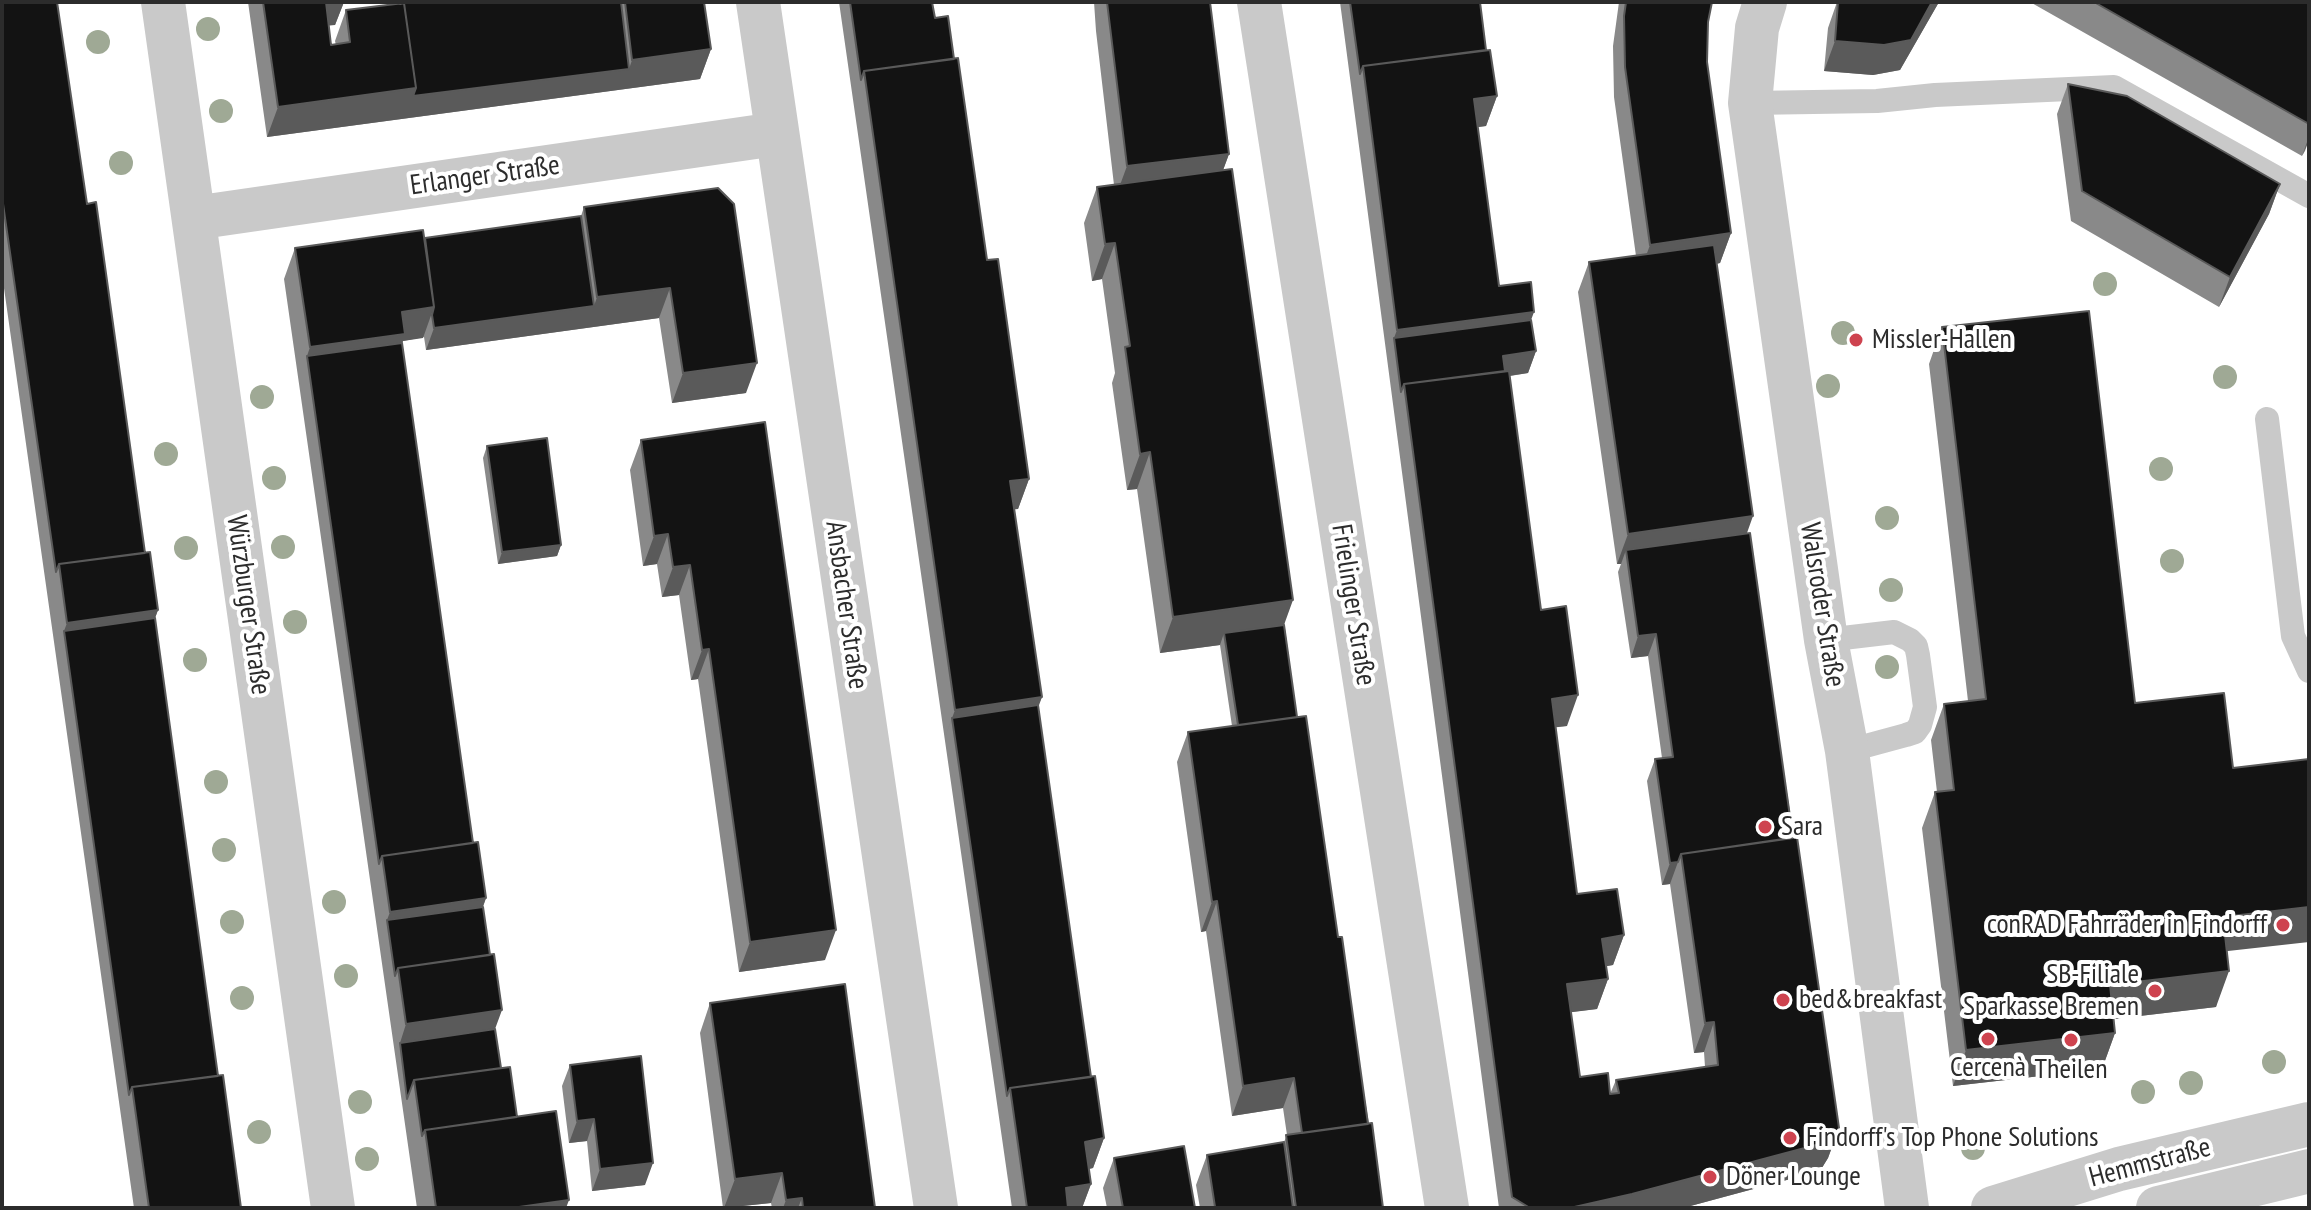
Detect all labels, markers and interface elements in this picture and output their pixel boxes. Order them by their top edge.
street label: Erlanger Straße [408,149,562,203]
place label: Missler-Hallen [1872,323,2012,357]
marker: Missler-Hallen [1847,331,1865,349]
street label: Würzburger Straße [219,513,277,697]
street label: Ansbacher Straße [818,519,874,691]
street label: Walsroder Straße [1792,520,1852,690]
street label: Frielinger Straße [1324,522,1382,688]
place label: Sara [1781,810,1823,844]
marker: Sara [1756,818,1774,836]
place label: conRAD Fahrräder in Findorff [1987,908,2267,942]
marker: conRAD Fahrräder in Findorff [2274,916,2292,934]
place label: SB-Filiale Sparkasse Bremen [1963,958,2139,1024]
marker: SB-Filiale Sparkasse Bremen [2146,982,2164,1000]
place label: bed&breakfast [1799,983,1942,1017]
marker: bed&breakfast [1774,991,1792,1009]
marker: Cercenà [1979,1030,1997,1048]
marker: Theilen [2062,1031,2080,1049]
place label: Cercenà [1950,1051,2026,1085]
place label: Theilen [2035,1053,2107,1087]
place label: Findorff's Top Phone Solutions [1806,1121,2099,1155]
marker: Findorff's Top Phone Solutions [1781,1129,1799,1147]
street label: Hemmstraße [2086,1131,2214,1195]
place label: Döner Lounge [1726,1160,1861,1194]
marker: Döner Lounge [1701,1168,1719,1186]

